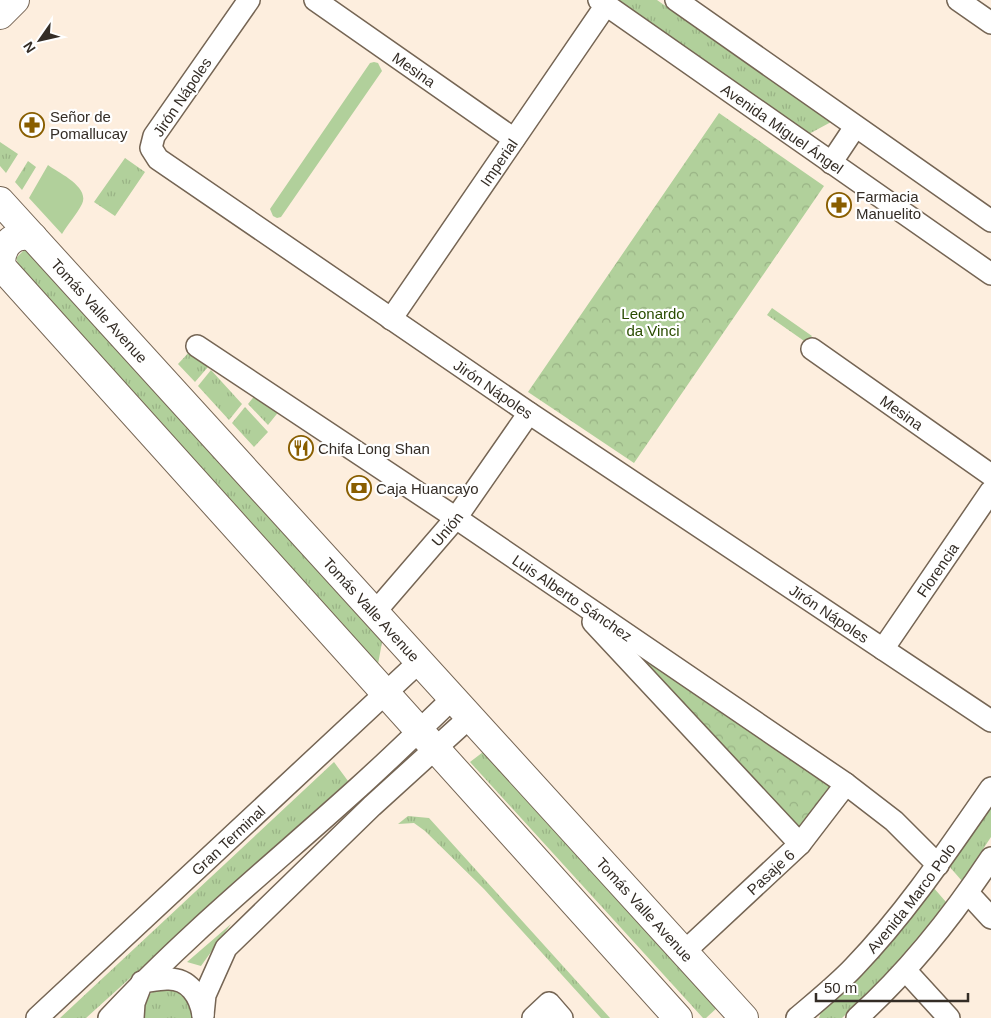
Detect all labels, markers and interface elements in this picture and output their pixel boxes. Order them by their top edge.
north arrow [15,15,65,65]
text: N [20,39,39,56]
street label: Mesina [390,48,439,90]
street label: Jirón Nápoles [149,54,215,140]
street label: Avenida Miguel Ángel [718,80,847,177]
place label: Señor de Pomallucay [50,108,128,142]
pharmacy icon: Señor de Pomallucay [19,112,45,138]
street label: Imperial [476,135,520,189]
place label: Farmacia Manuelito [856,188,921,222]
pharmacy icon: Farmacia Manuelito [826,192,852,218]
street label: Tomás Valle Avenue [48,255,151,366]
park label: Leonardo da Vinci [621,305,685,339]
street label: Jirón Nápoles [451,356,536,422]
street label: Mesina [877,391,927,434]
restaurant icon: Chifa Long Shan [288,435,314,461]
place label: Chifa Long Shan [318,440,430,457]
bank icon: Caja Huancayo [346,475,372,501]
place label: Caja Huancayo [376,480,479,497]
street label: Unión [428,509,466,549]
street label: Florencia [913,539,962,600]
street label: Luis Alberto Sánchez [510,551,636,644]
street label: Tomás Valle Avenue [320,554,423,665]
street label: Jirón Nápoles [787,581,872,646]
street label: Gran Terminal [188,802,268,878]
street label: Avenida Marco Polo [863,840,958,956]
street label: Pasaje 6 [743,845,798,898]
street label: Tomás Valle Avenue [593,854,697,965]
scale bar [816,970,968,1002]
text: 50 m [824,979,857,996]

